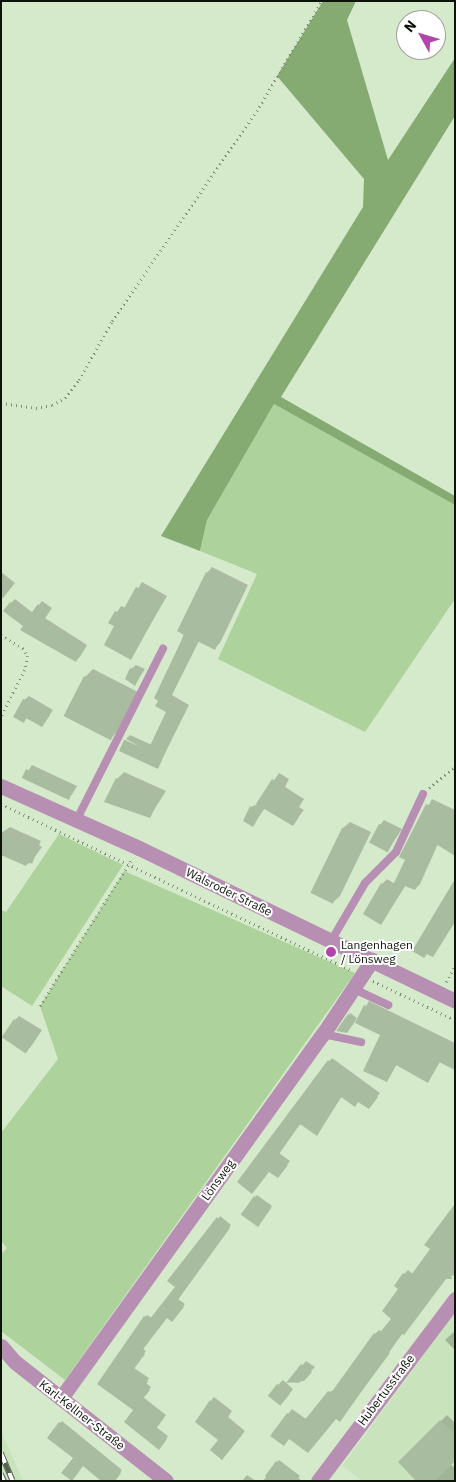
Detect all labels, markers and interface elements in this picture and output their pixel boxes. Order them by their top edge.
north arrow [396,10,446,60]
text: N [400,17,420,36]
street label: Walsroder Straße [184,865,274,919]
place label: Langenhagen / Lönsweg [341,938,413,966]
marker: Langenhagen / Lönsweg [325,946,337,958]
street label: Lönsweg [198,1157,238,1203]
street label: Hubertusstraße [355,1352,417,1428]
street label: Karl-Kellner-Straße [36,1377,128,1453]

